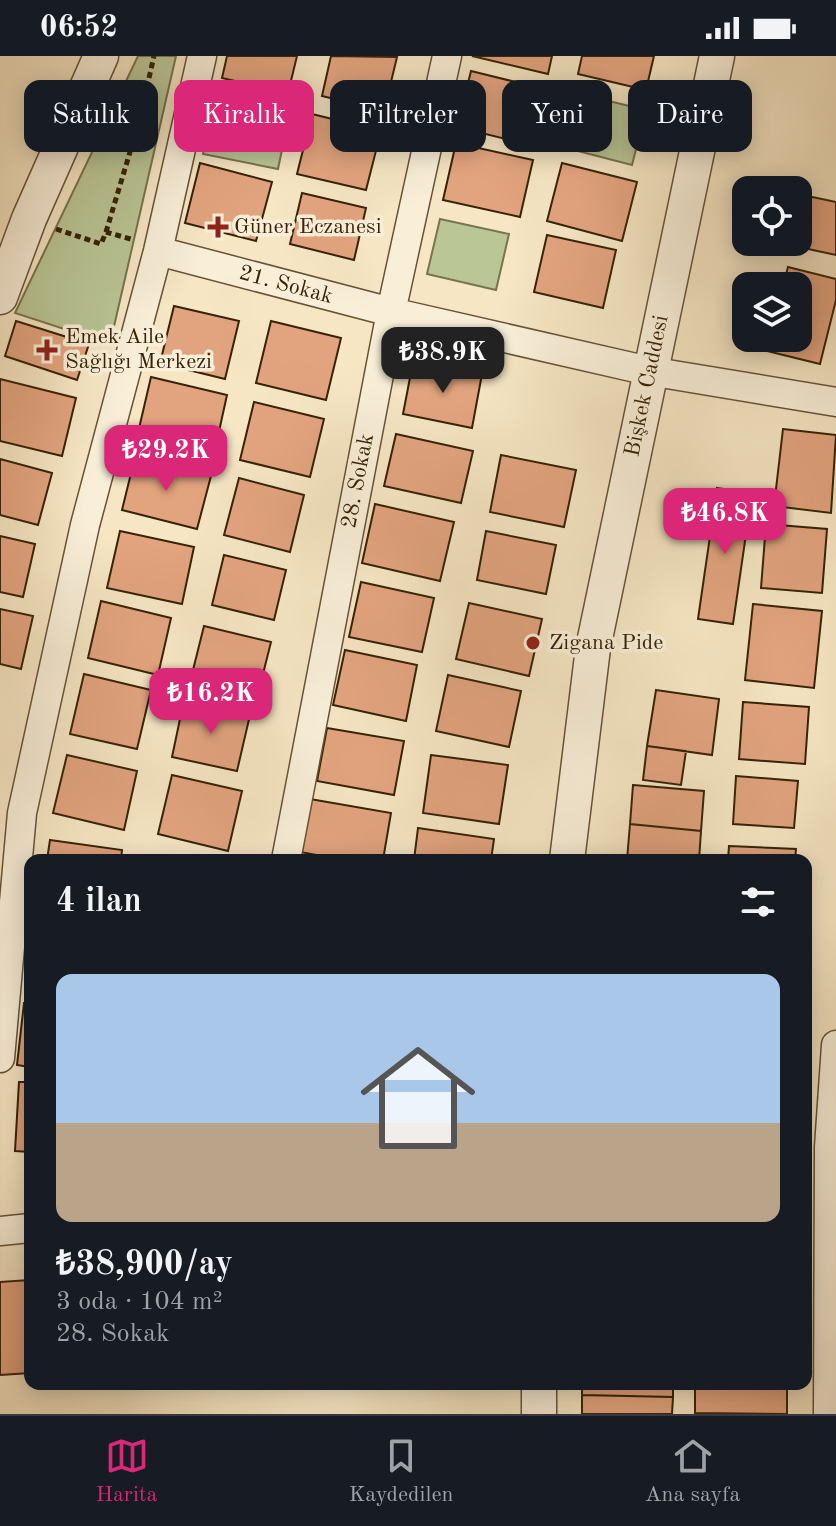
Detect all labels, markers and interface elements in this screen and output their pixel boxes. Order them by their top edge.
text: 06:52 [40,13,118,43]
chip: Satılık [24,80,158,152]
chip: Kiralık [174,80,314,152]
chip: Filtreler [330,80,486,152]
chip: Yeni [502,80,612,152]
chip: Daire [628,80,752,152]
map controls [732,176,812,352]
button: locate [732,176,812,256]
place label: Güner Eczanesi [234,216,382,238]
marker: Güner Eczanesi [209,218,227,236]
street label: 21. Sokak [237,262,335,308]
button: layers [732,272,812,352]
street label: Bişkek Caddesi [621,313,673,459]
place label: Emek Aile Sağlığı Merkezi [65,326,212,373]
pin: ₺38.9K [378,327,508,395]
marker: Emek Aile Sağlığı Merkezi [36,339,58,361]
text: ₺38.9K [399,340,487,366]
pin: ₺29.2K [101,425,231,493]
street label: 28. Sokak [338,432,378,530]
text: ₺29.2K [122,438,210,464]
pin: ₺46.8K [660,488,790,556]
text: ₺46.8K [681,501,769,527]
place label: Zigana Pide [549,632,663,654]
marker: Zigana Pide [524,634,542,652]
pin: ₺16.2K [146,668,276,736]
text: ₺16.2K [167,681,255,707]
icon: filters [736,880,780,924]
text: 4 ilan [56,885,142,919]
icon: home [346,1026,490,1170]
text: ₺38,900/ay [56,1248,233,1282]
text: 3 oda · 104 m² [56,1289,223,1315]
text: 28. Sokak [56,1321,170,1347]
tab: Harita [96,1434,157,1509]
tab: Kaydedilen [349,1434,453,1509]
tab: Ana sayfa [645,1434,740,1509]

